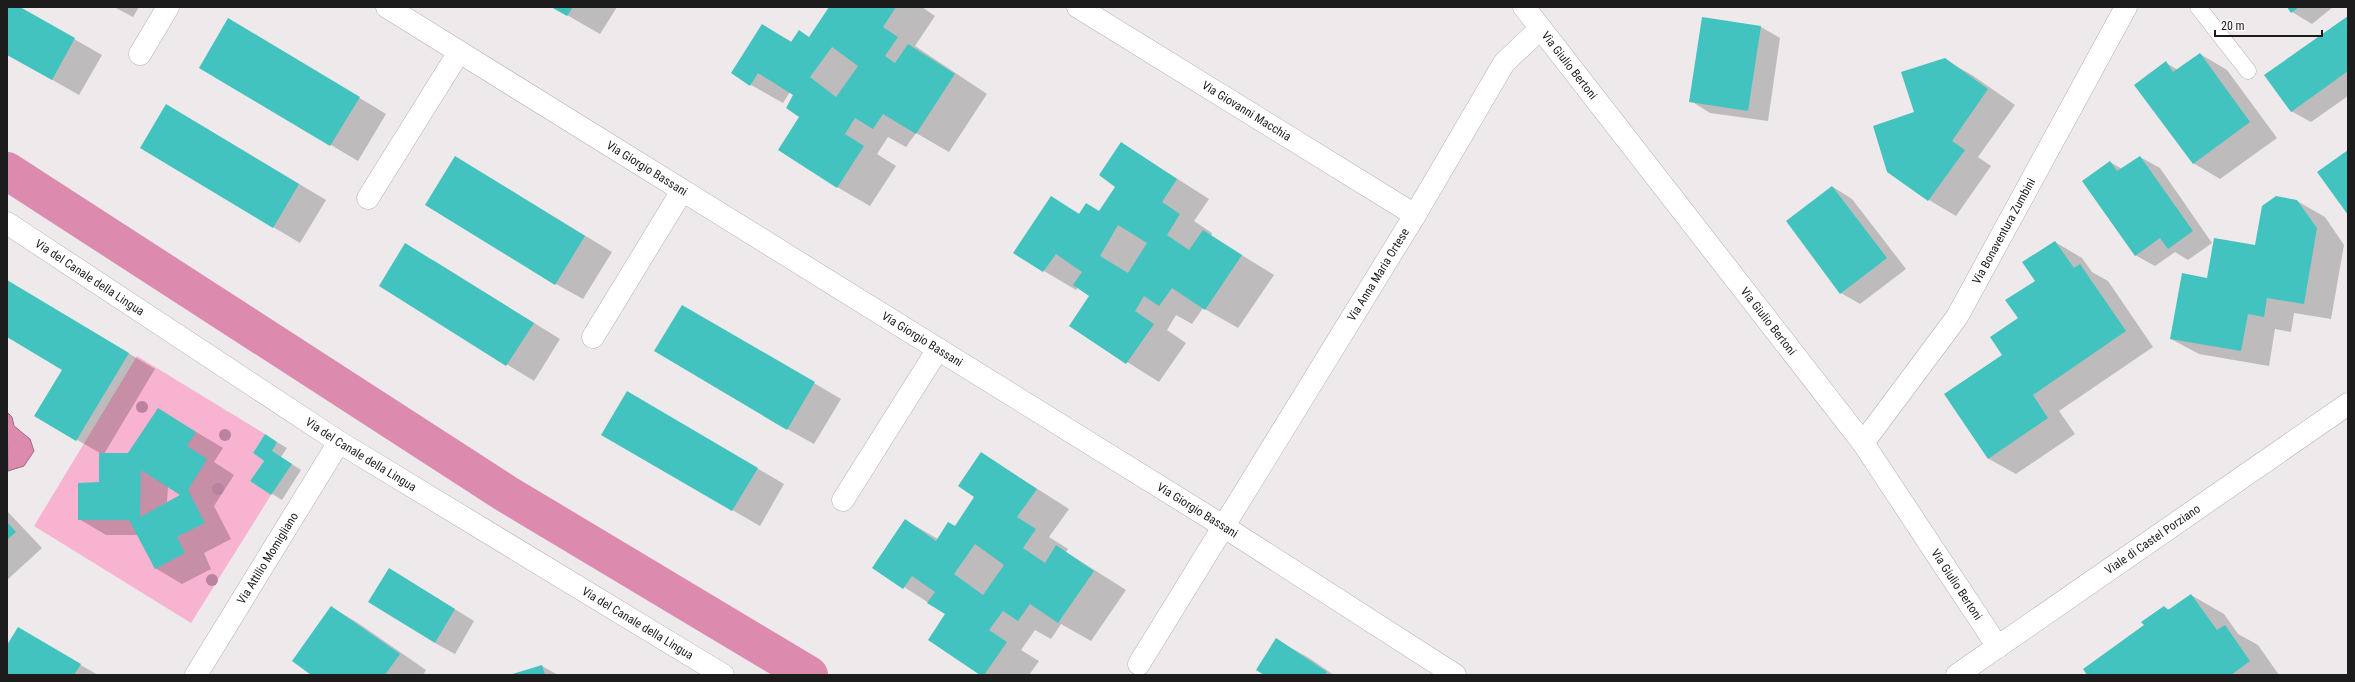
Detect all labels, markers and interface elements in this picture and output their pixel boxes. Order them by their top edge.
scale bar [2215,12,2322,38]
text: 20 m [2221,19,2245,33]
street label: Via Giulio Bertoni [1539,29,1600,102]
street label: Via Giovanni Macchia [1199,78,1294,144]
street label: Via Giorgio Bassani [604,138,690,199]
street label: Via Bonaventura Zumbini [1969,176,2038,286]
street label: Via Anna Maria Ortese [1345,225,1412,324]
street label: Via del Canale della Lingua [32,236,147,319]
street label: Via Giulio Bertoni [1738,284,1799,358]
street label: Via Giorgio Bassani [879,309,965,370]
street label: Via del Canale della Lingua [303,415,419,494]
street label: Via Giorgio Bassani [1155,480,1240,541]
street label: Viale di Castel Porziano [2102,502,2203,577]
street label: Via Attilio Momigliano [234,510,301,607]
street label: Via Giulio Bertoni [1928,546,1985,623]
street label: Via del Canale della Lingua [579,584,696,662]

